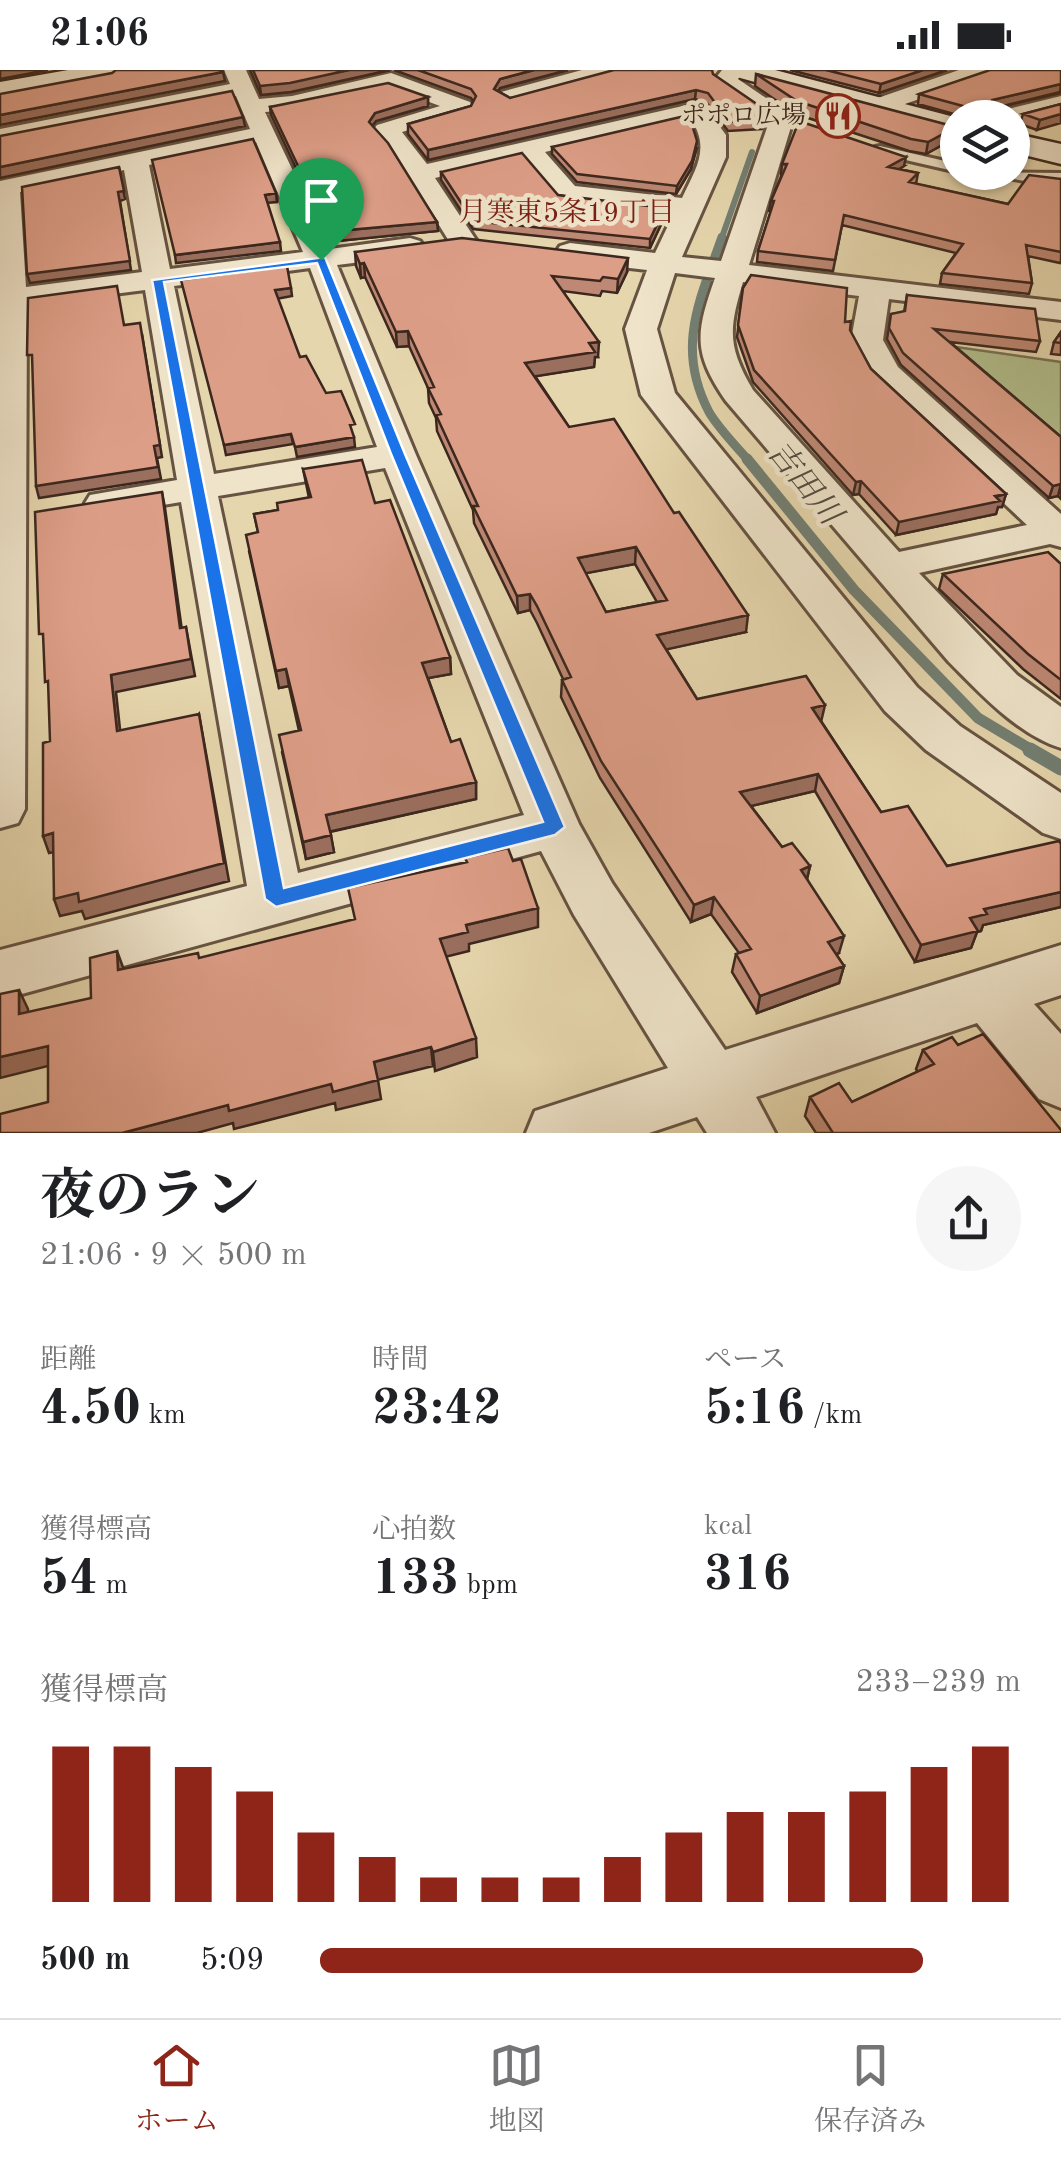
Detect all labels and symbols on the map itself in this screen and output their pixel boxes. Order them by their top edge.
restaurant icon: ポポロ広場 [815,93,861,139]
place label: ポポロ広場 [681,102,806,129]
pin [279,158,364,261]
district label: 月寒東5条19丁目 [459,197,675,228]
water label: 吉田川 [760,435,850,534]

